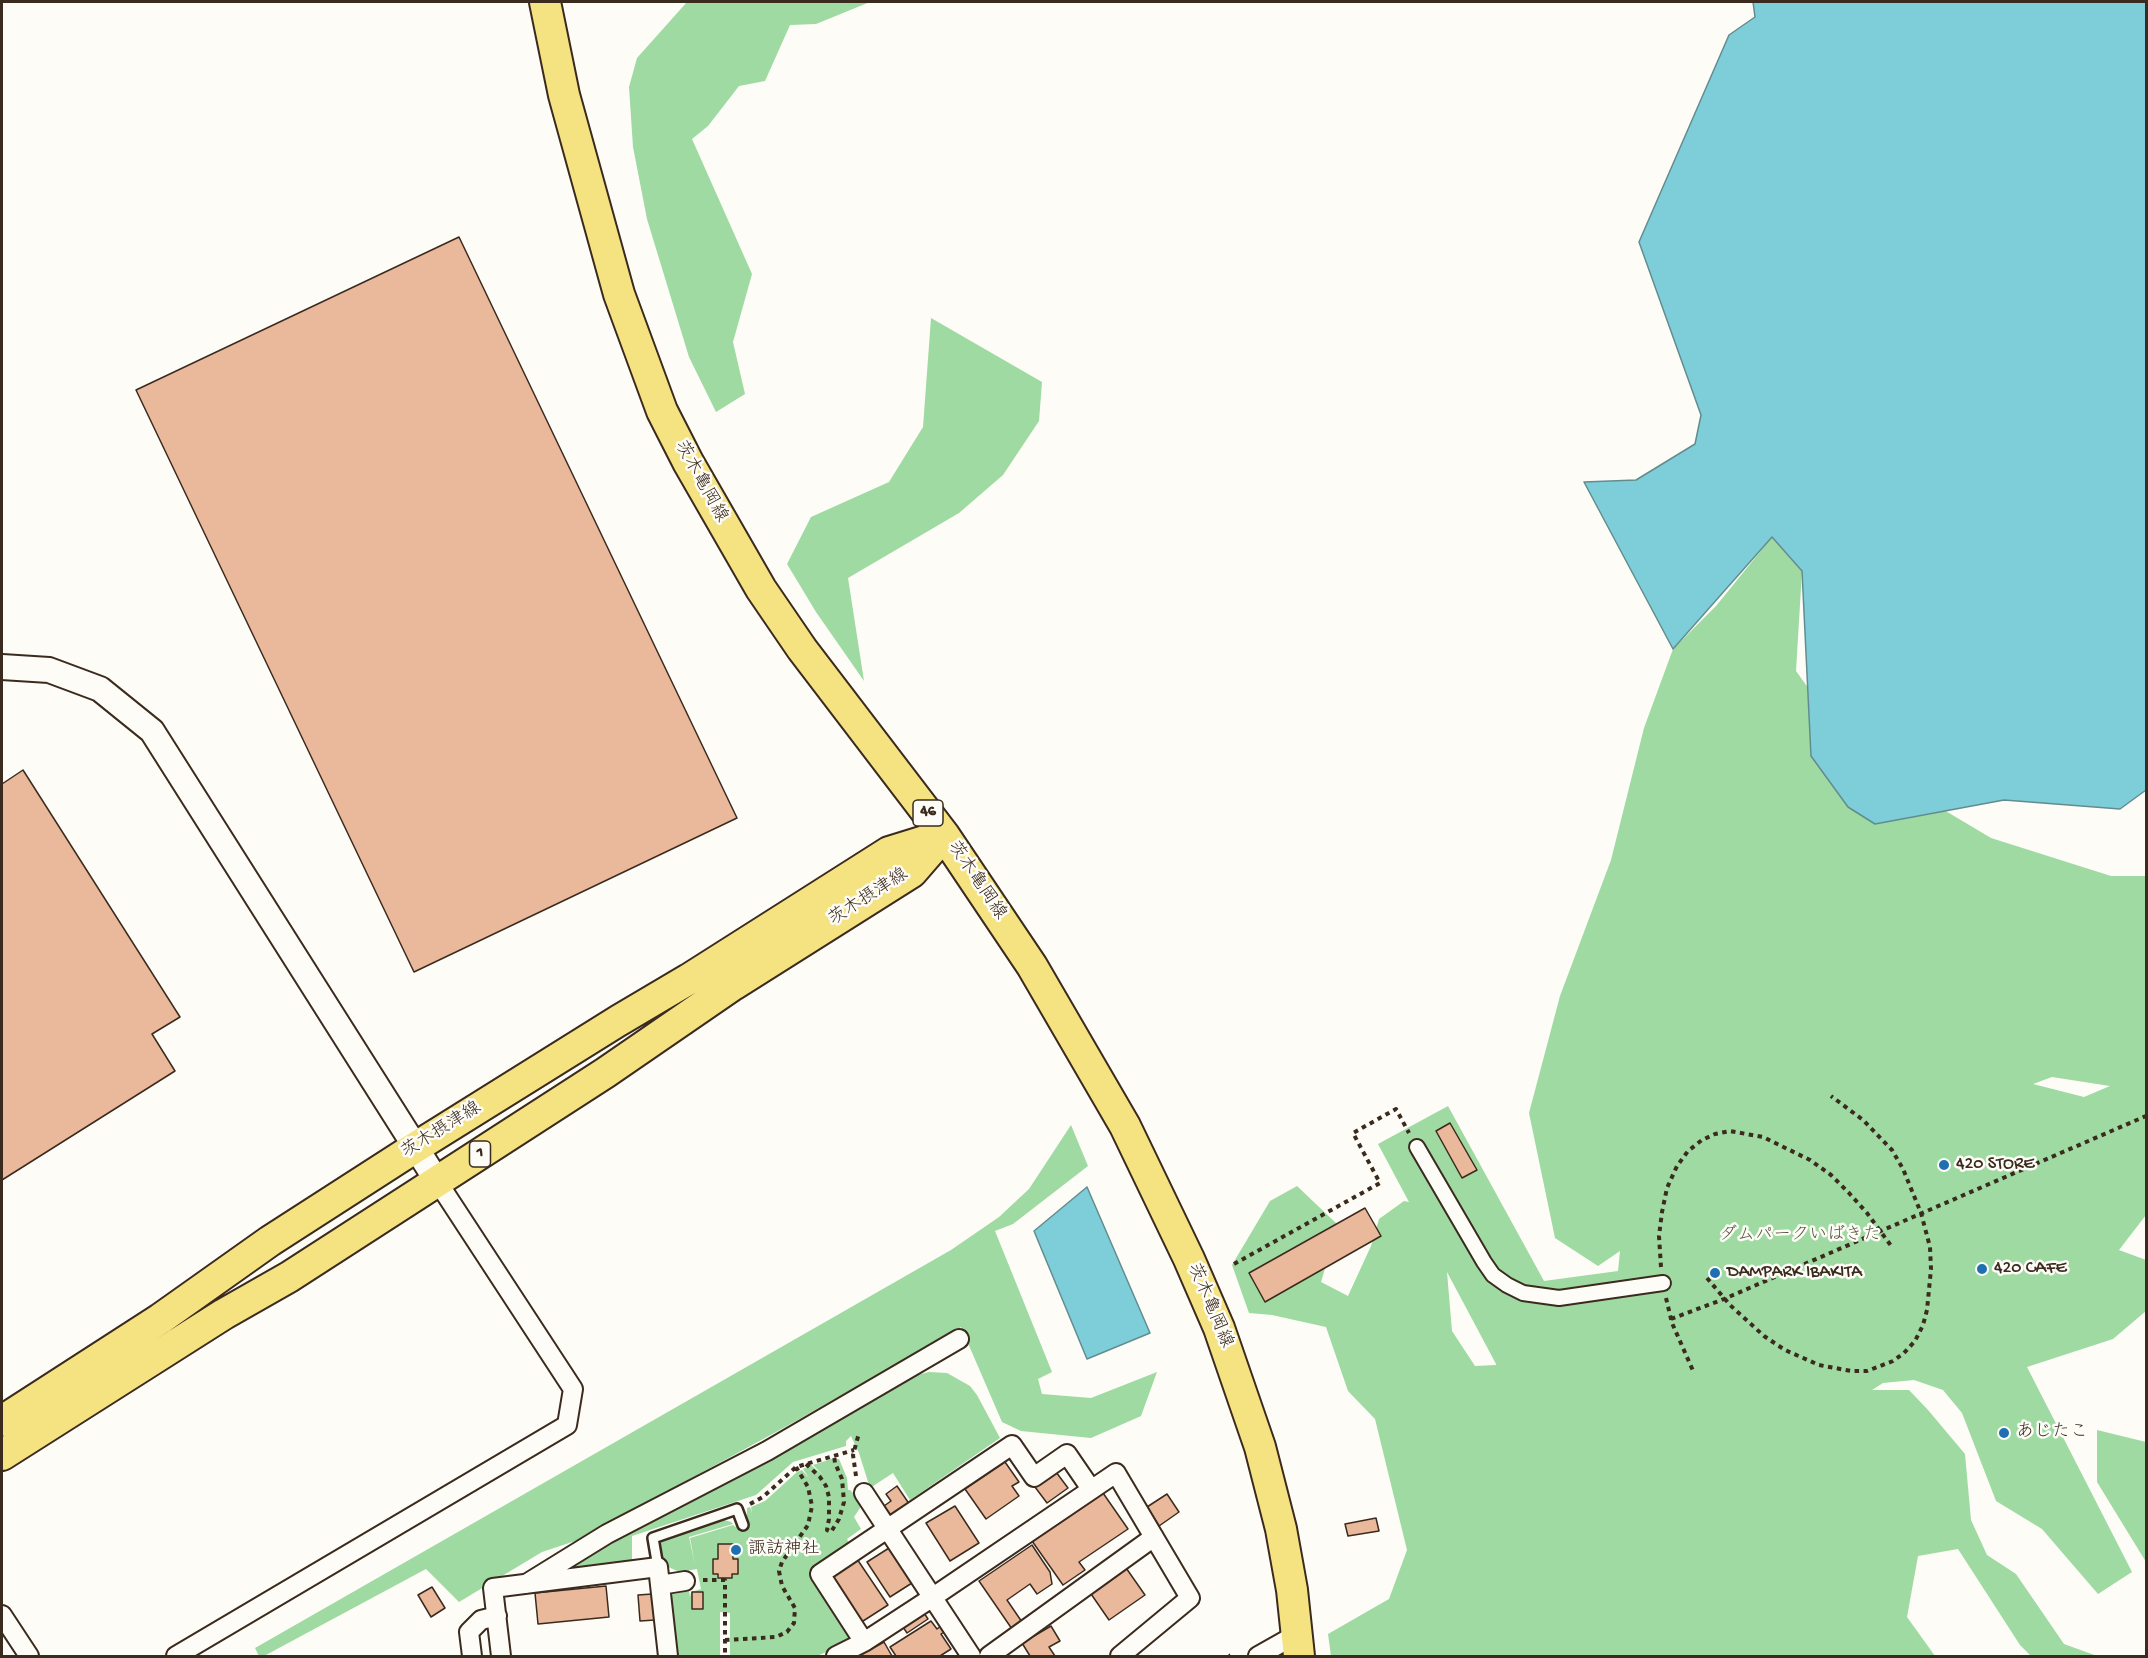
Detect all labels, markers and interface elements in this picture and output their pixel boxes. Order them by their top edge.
street label: 茨木亀岡線 [669,437,731,527]
road number: 46 [913,800,943,826]
street label: 茨木亀岡線 [942,838,1010,924]
street label: 茨木摂津線 [825,864,913,932]
street label: 茨木摂津線 [398,1098,486,1164]
road number: 1 [470,1141,490,1167]
place label: 420 STORE [1956,1154,2035,1176]
marker: 420 STORE [1937,1158,1951,1172]
park label: ダムパークいばきた [1719,1225,1881,1247]
place label: 420 CAFE [1994,1258,2067,1280]
street label: 茨木亀岡線 [1181,1260,1237,1352]
place label: DAMPARK IBAKITA [1727,1262,1862,1284]
marker: 420 CAFE [1975,1262,1989,1276]
marker: DAMPARK IBAKITA [1708,1266,1722,1280]
place label: あじたこ [2016,1422,2088,1444]
marker: あじたこ [1997,1426,2011,1440]
place label: 諏訪神社 [748,1539,820,1561]
marker: 諏訪神社 [729,1543,743,1557]

